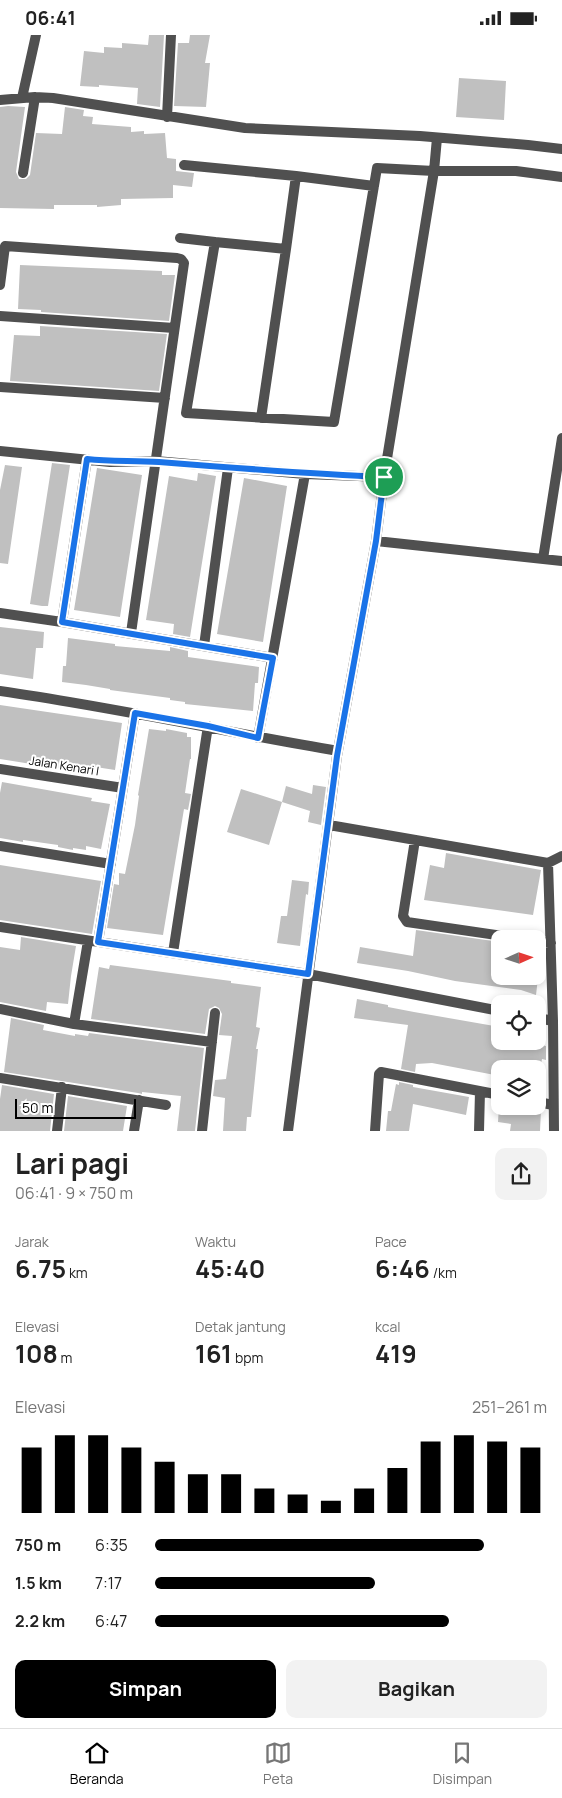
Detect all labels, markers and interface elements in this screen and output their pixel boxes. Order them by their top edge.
text: 06:41 [25,5,76,31]
pin [363,456,405,498]
icon: arrive [370,463,398,491]
street label: Jalan Kenari I [28,752,100,779]
north arrow [491,930,546,985]
map controls [491,930,546,1115]
button: locate [491,995,546,1050]
button: layers [491,1060,546,1115]
scale bar [15,1095,136,1119]
text: 50 m [22,1098,53,1117]
text: Lari pagi [15,1144,129,1182]
button: share [495,1148,547,1200]
text: 06:41 · 9 × 750 m [15,1182,133,1204]
text: Jarak [15,1232,49,1251]
text: Waktu [195,1232,236,1251]
text: Pace [375,1232,407,1251]
text: 6.75 [15,1251,66,1286]
text: 45:40 [195,1251,265,1286]
text: 6:46 [375,1251,430,1286]
text: km [66,1263,88,1282]
text: /km [430,1263,457,1282]
text: Elevasi [15,1317,59,1336]
text: Detak jantung [195,1317,286,1336]
text: kcal [375,1317,401,1336]
text: 108 [15,1336,58,1371]
text: 161 [195,1336,232,1371]
text: 419 [375,1336,417,1371]
text: m [58,1348,72,1367]
text: bpm [232,1348,263,1367]
text: Elevasi [15,1396,66,1418]
text: 251–261 m [472,1396,547,1418]
text: 750 m [15,1534,61,1556]
text: 6:35 [95,1534,128,1556]
text: 1.5 km [15,1572,62,1594]
text: 7:17 [95,1572,122,1594]
text: 2.2 km [15,1610,65,1632]
text: 6:47 [95,1610,127,1632]
button: Simpan [15,1660,276,1718]
button: Bagikan [286,1660,547,1718]
tab: Beranda [70,1739,123,1788]
tab: Peta [263,1739,293,1788]
tab: Disimpan [433,1739,492,1788]

